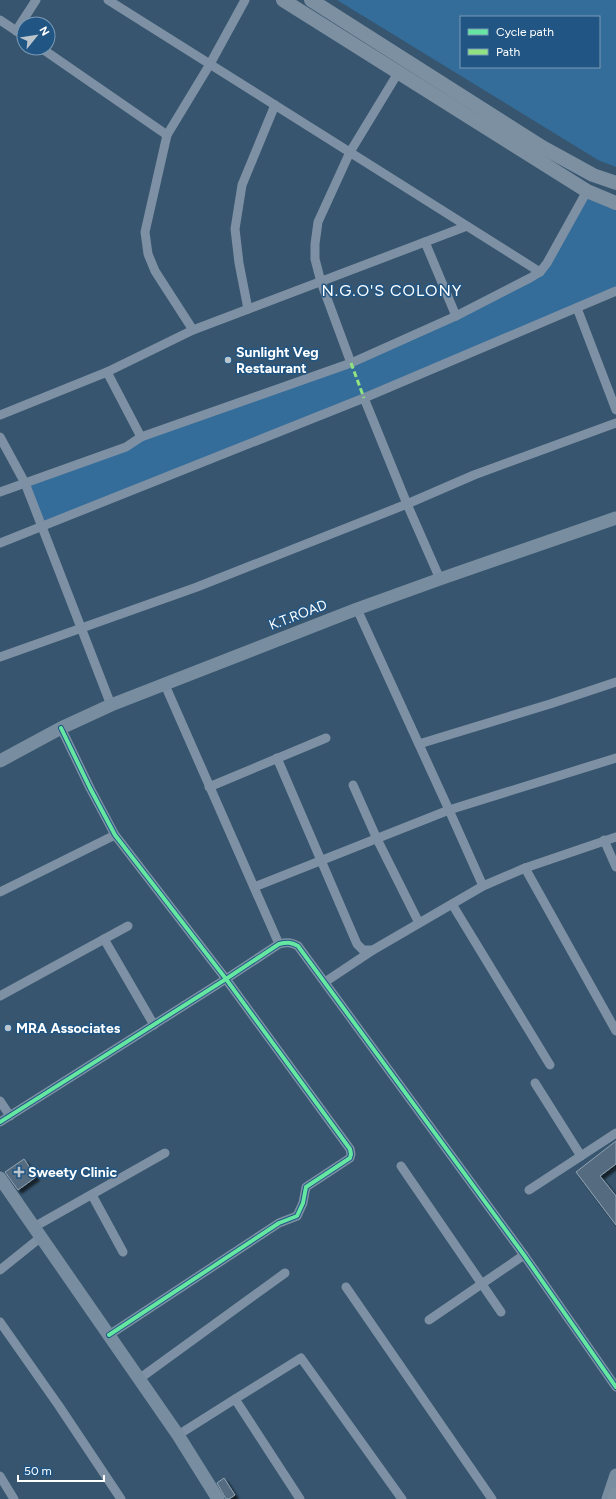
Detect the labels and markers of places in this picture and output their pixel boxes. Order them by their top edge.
place label: Sunlight Veg Restaurant [236,344,319,377]
marker: Sunlight Veg Restaurant [223,355,233,365]
place label: MRA Associates [16,1020,121,1037]
marker: MRA Associates [3,1023,13,1033]
place label: Sweety Clinic [28,1164,117,1181]
marker: Sweety Clinic [13,1166,25,1178]

